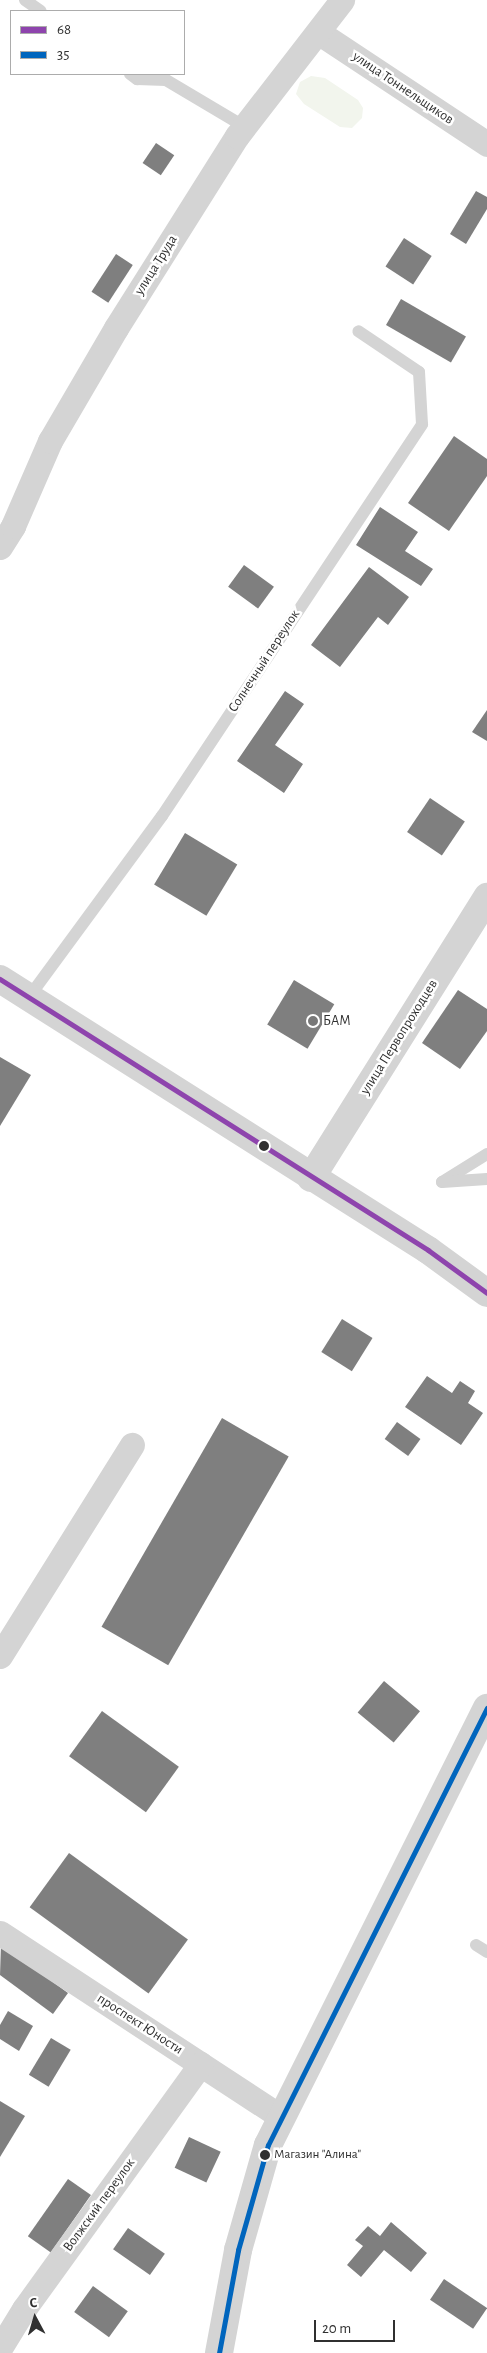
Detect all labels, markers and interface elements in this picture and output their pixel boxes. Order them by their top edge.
legend [10,10,185,75]
text: 68 [57,22,71,37]
text: 35 [57,47,69,62]
street label: улица Тоннельщиков [349,48,457,128]
street label: улица Труда [131,232,181,298]
street label: Солнечный переулок [225,607,303,715]
street label: улица Первопроходцев [357,977,441,1097]
place label: БАМ [323,1013,351,1029]
marker: БАМ [307,1015,319,1027]
unlabelled marker [259,1141,269,1151]
street label: проспект Юности [94,1990,186,2058]
place label: Магазин "Алина" [274,2147,361,2163]
marker: Магазин "Алина" [260,2150,270,2160]
street label: Волжский переулок [60,2155,138,2255]
north arrow [10,2293,60,2343]
text: С [29,2296,38,2310]
scale bar [317,2310,398,2342]
text: 20 m [322,2321,351,2336]

